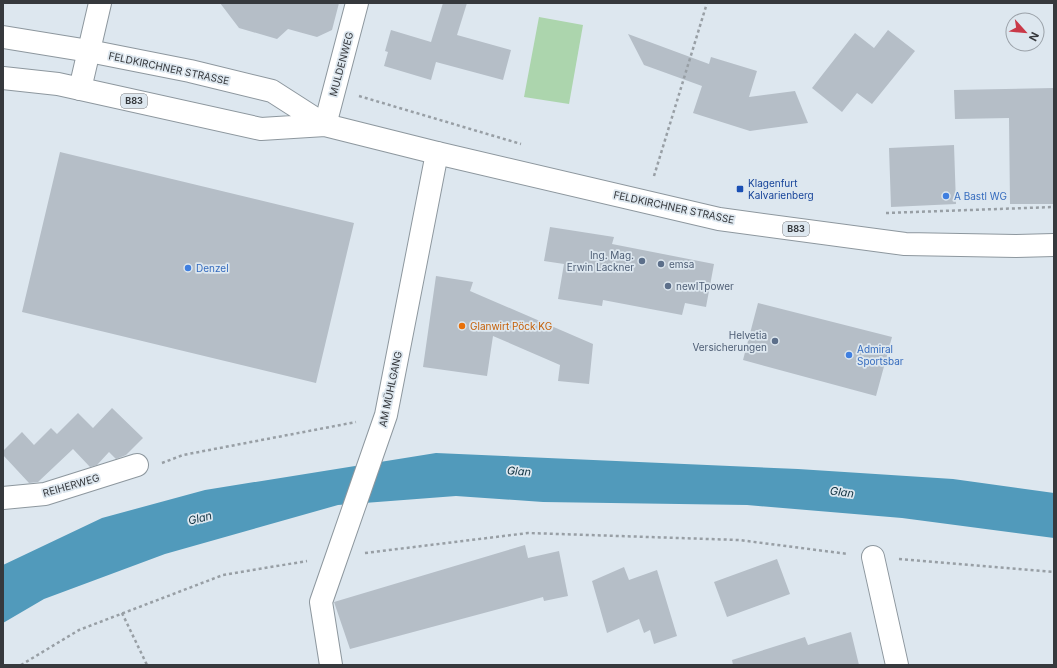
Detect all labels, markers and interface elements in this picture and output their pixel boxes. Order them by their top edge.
north arrow [1005,12,1045,52]
street label: MULDENWEG [327,30,355,98]
text: N [1026,30,1042,43]
street label: FELDKIRCHNER STRASSE [107,49,231,87]
road number: B83 [121,94,147,108]
place label: Klagenfurt Kalvarienberg [748,177,814,201]
marker: Klagenfurt Kalvarienberg [735,184,745,194]
street label: FELDKIRCHNER STRASSE [612,188,736,226]
place label: A Bastl WG [954,190,1007,202]
marker: A Bastl WG [941,191,951,201]
road number: B83 [783,222,809,236]
place label: Ing. Mag. Erwin Lackner [567,249,634,273]
marker: Ing. Mag. Erwin Lackner [637,256,647,266]
place label: emsa [669,258,694,270]
marker: emsa [656,259,666,269]
place label: Denzel [196,262,229,274]
marker: Denzel [183,263,193,273]
place label: newITpower [676,280,734,292]
marker: newITpower [663,281,673,291]
place label: Glanwirt Pöck KG [470,320,552,332]
marker: Glanwirt Pöck KG [457,321,467,331]
place label: Helvetia Versicherungen [692,329,767,353]
marker: Helvetia Versicherungen [770,336,780,346]
place label: Admiral Sportsbar [857,343,904,367]
street label: AM MÜHLGANG [376,350,404,428]
marker: Admiral Sportsbar [844,350,854,360]
water label: Glan [506,463,532,479]
street label: REIHERWEG [41,471,101,499]
water label: Glan [829,484,855,500]
water label: Glan [187,508,214,528]

